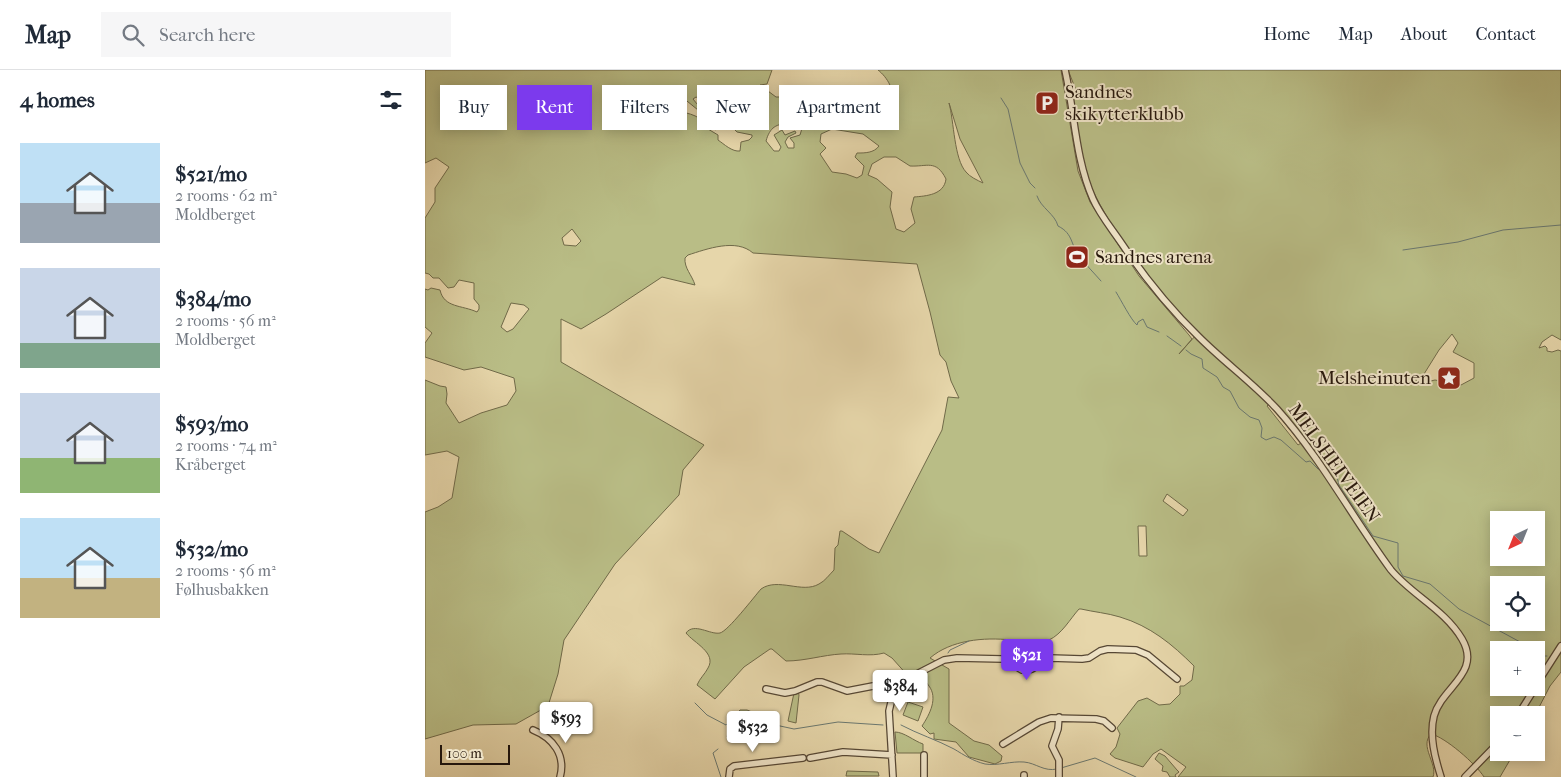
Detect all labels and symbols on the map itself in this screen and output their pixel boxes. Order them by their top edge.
place label: Sandnes skikytterklubb [1065,81,1184,125]
parking icon: Sandnes skikytterklubb [1034,90,1060,116]
sports icon: Sandnes arena [1064,244,1090,270]
place label: Sandnes arena [1095,246,1212,268]
place icon: Melsheinuten [1436,365,1462,391]
place label: Melsheinuten [1318,367,1431,389]
street label: MELSHEIVEIEN [1283,399,1385,527]
north arrow [1490,511,1545,566]
pin: $521 [997,638,1057,681]
pin: $384 [870,670,930,712]
pin: $593 [536,702,596,744]
pin: $532 [723,710,783,753]
scale bar [440,742,510,765]

